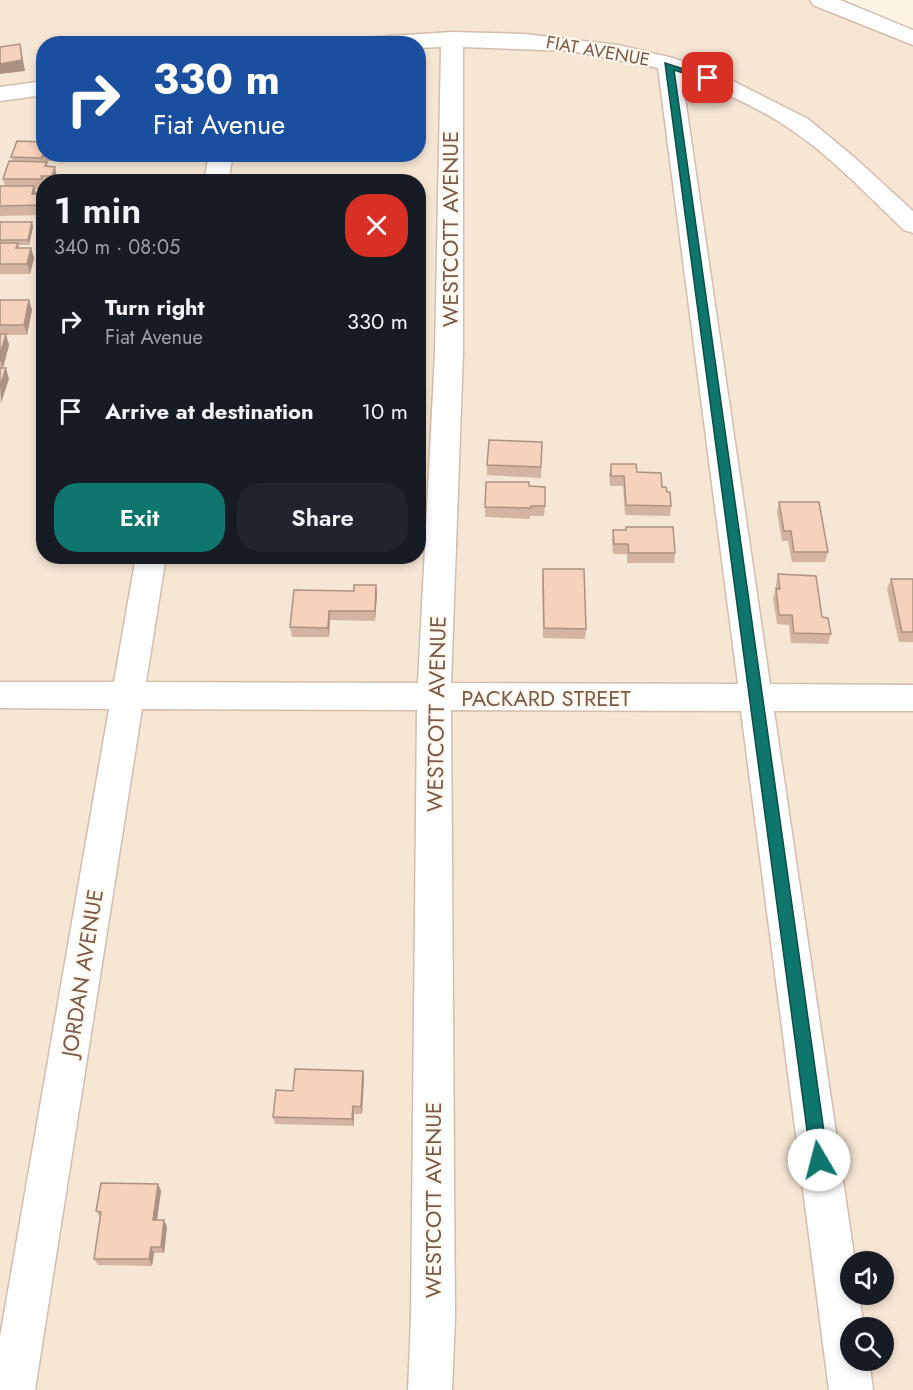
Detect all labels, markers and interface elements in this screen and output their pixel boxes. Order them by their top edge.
street label: FIAT AVENUE [544,29,652,73]
text: 330 m [153,49,280,110]
pin [682,52,733,103]
icon: right [54,60,132,138]
icon: arrive [691,61,724,94]
text: Fiat Avenue [153,105,285,144]
street label: WESTCOTT AVENUE [434,131,466,327]
text: 1 min [54,184,141,236]
button: close [345,194,408,257]
text: 340 m · 08:05 [54,233,180,262]
text: Turn right [105,291,205,323]
icon: right [54,305,87,338]
text: 330 m [347,305,408,337]
text: Fiat Avenue [105,323,203,352]
icon: arrive [54,395,87,428]
text: Arrive at destination [105,395,314,427]
text: 10 m [361,395,408,427]
button: Exit [54,483,225,552]
button: Share [237,483,408,552]
street label: WESTCOTT AVENUE [418,616,454,812]
street label: PACKARD STREET [461,682,631,714]
street label: JORDAN AVENUE [52,887,111,1062]
street label: WESTCOTT AVENUE [417,1102,449,1298]
position arrow [787,1128,851,1192]
map controls [840,1251,894,1371]
button: sound [840,1251,894,1305]
button: search [840,1317,894,1371]

